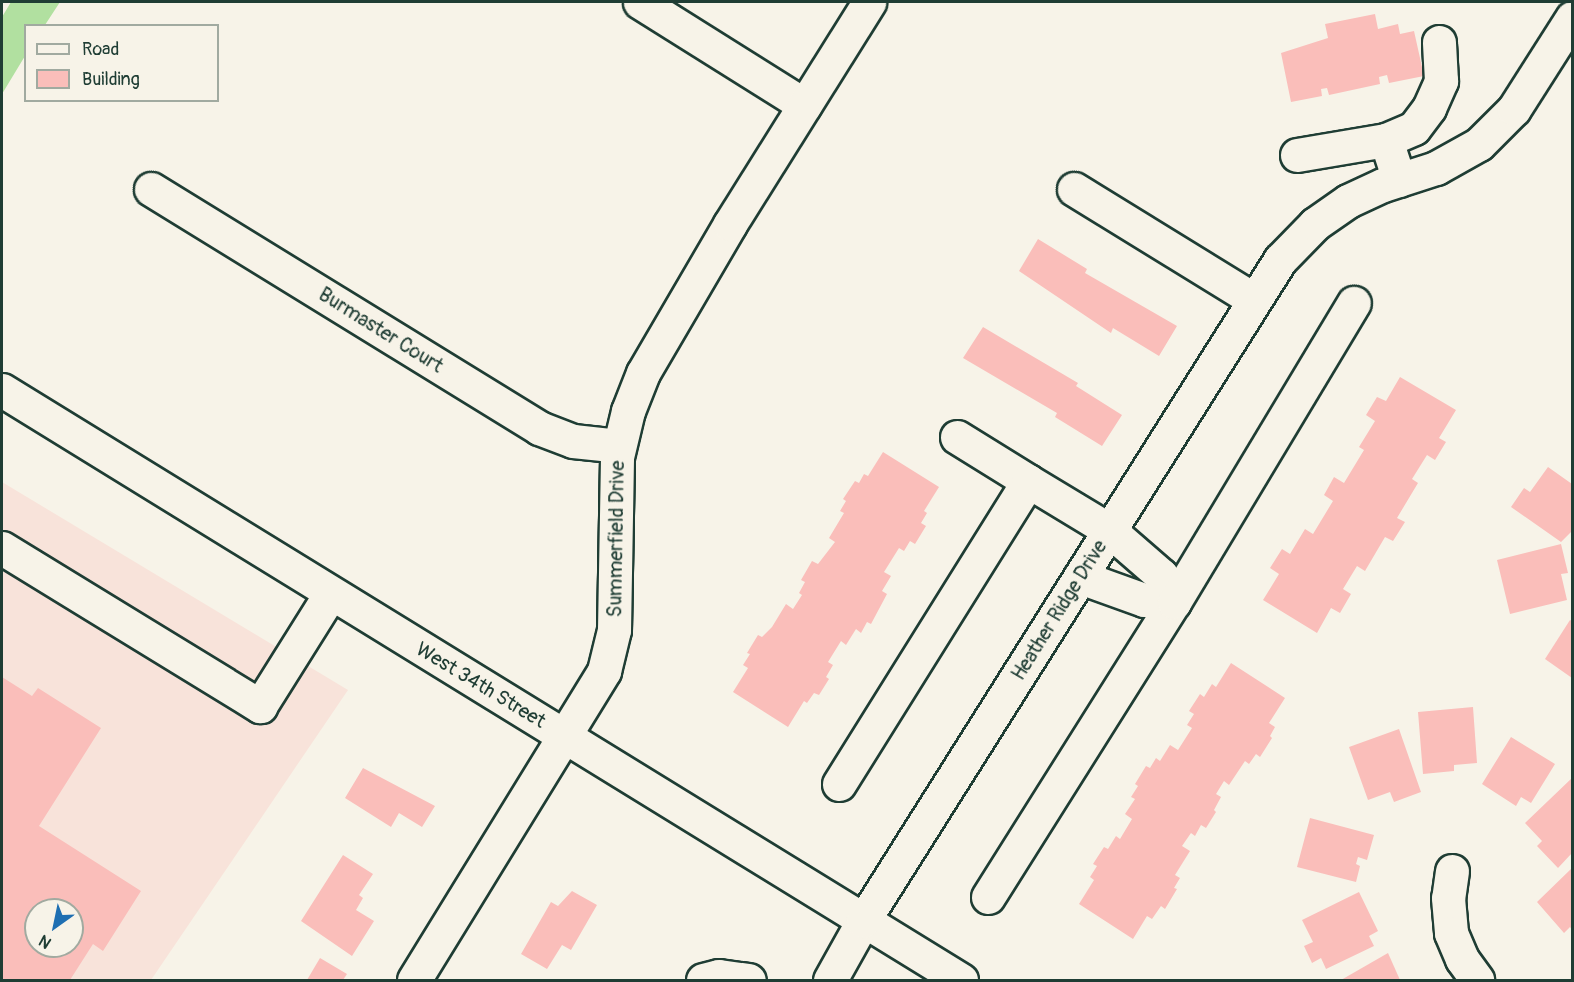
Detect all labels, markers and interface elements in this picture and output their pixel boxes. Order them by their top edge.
legend [24,24,219,102]
text: Road [82,38,119,61]
text: Building [82,68,140,91]
street label: Burmaster Court [314,282,448,378]
street label: Summerfield Drive [603,460,629,618]
street label: Heather Ridge Drive [1006,535,1112,685]
street label: West 34th Street [412,637,550,733]
north arrow [24,898,84,958]
text: N [35,930,55,953]

